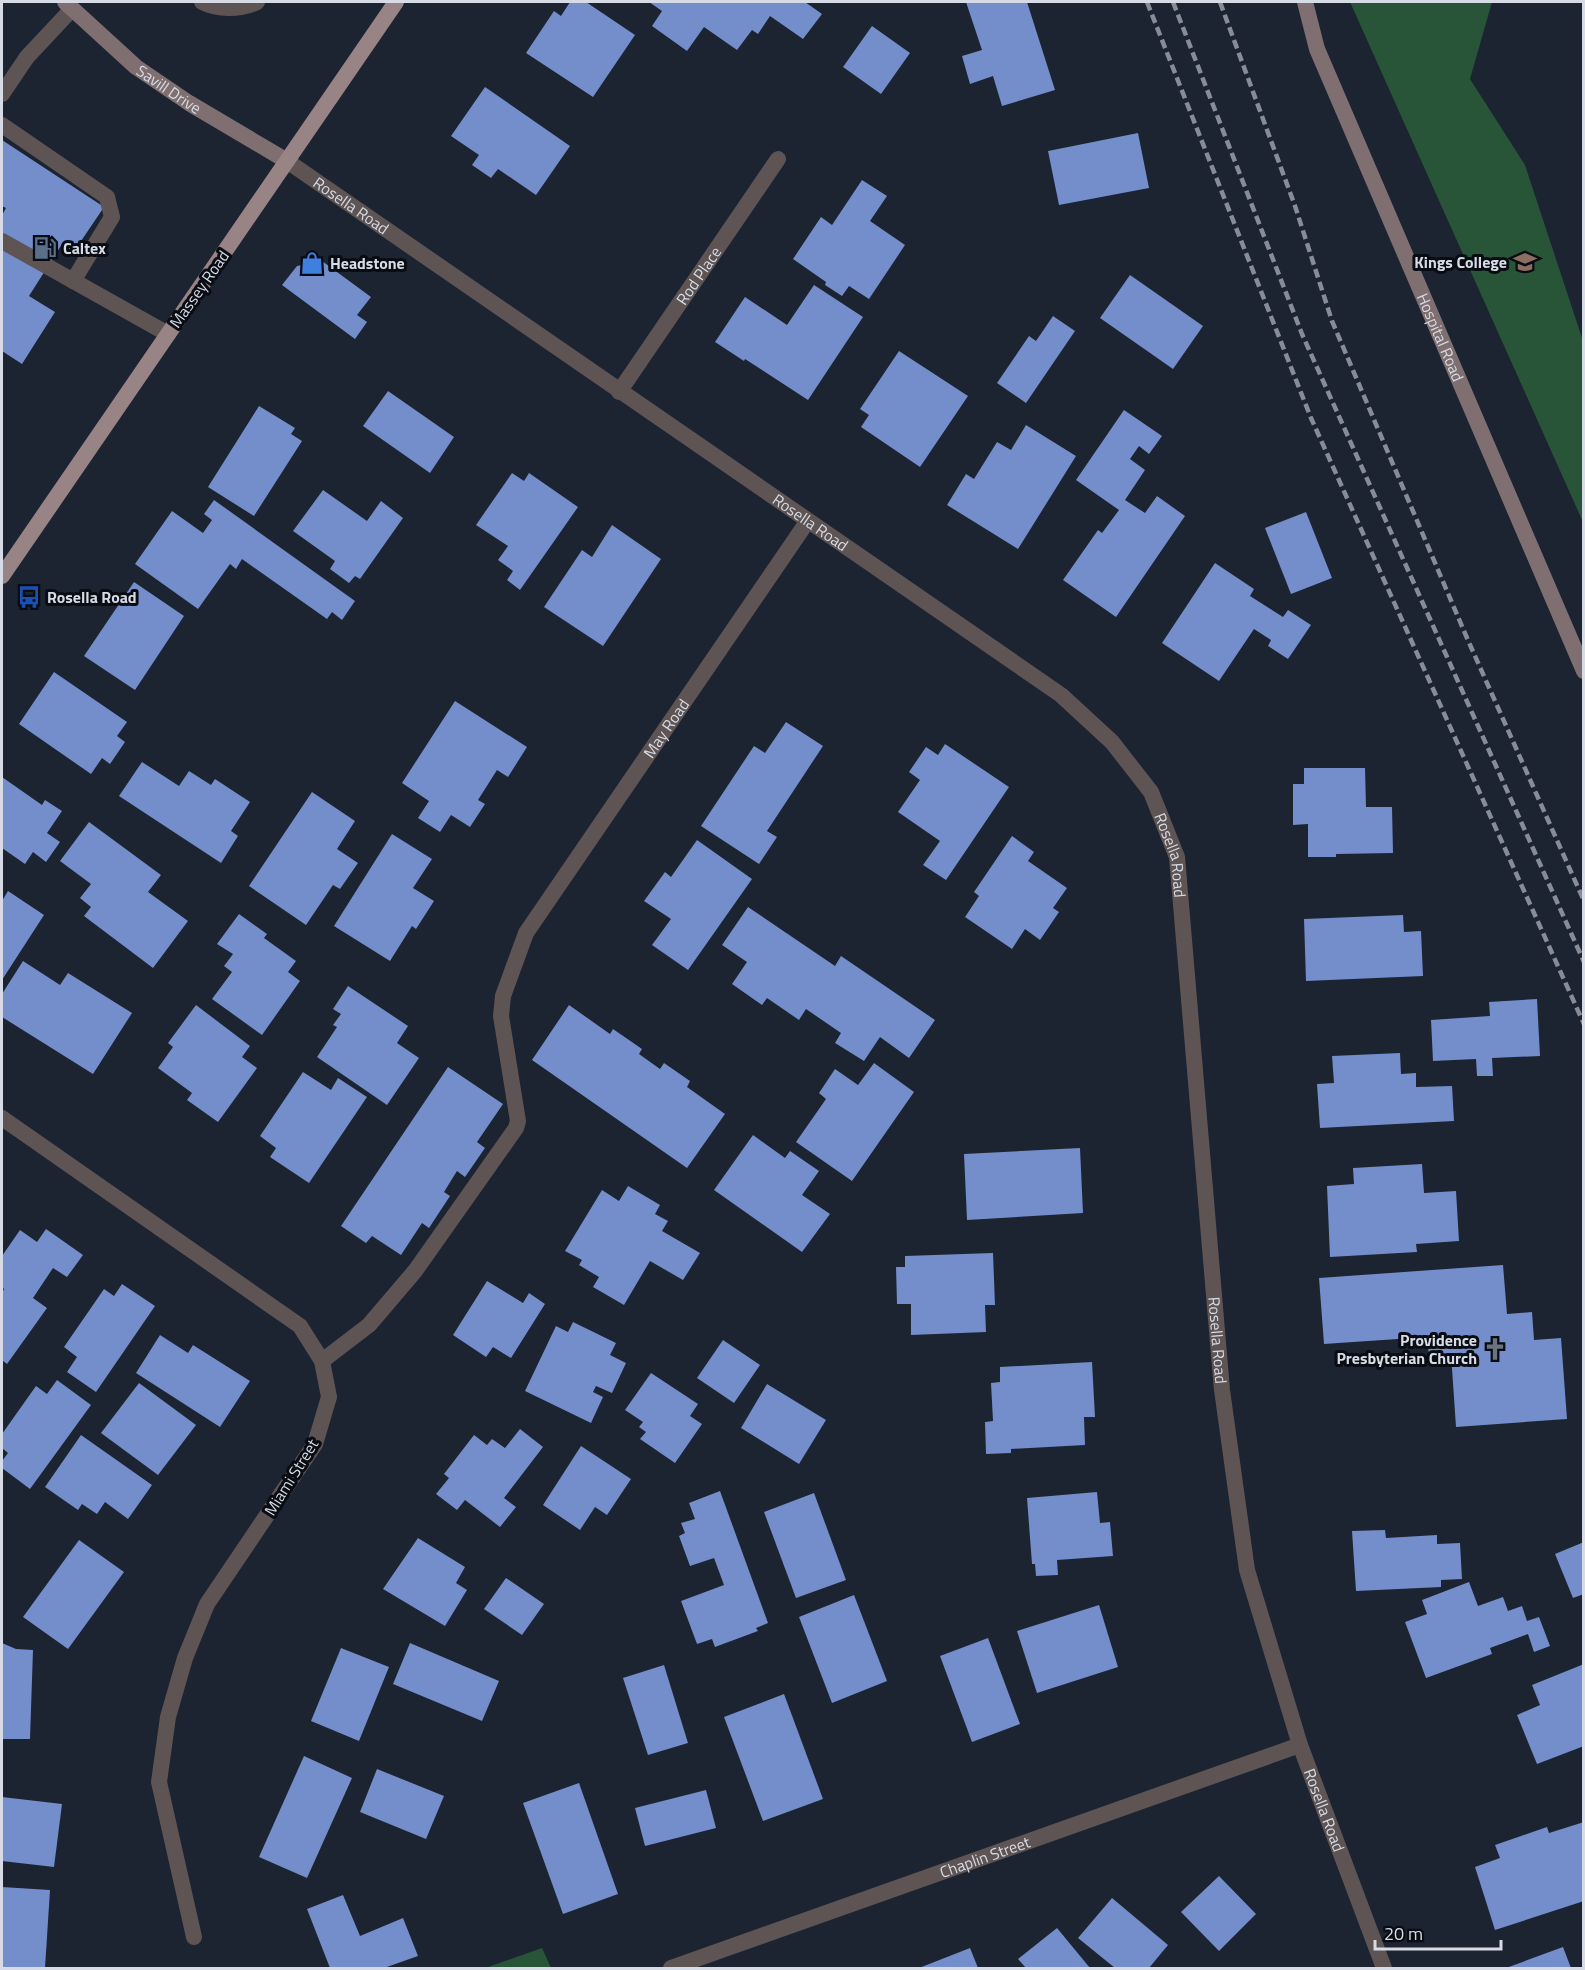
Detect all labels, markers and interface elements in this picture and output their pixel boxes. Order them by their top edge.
street label: Savill Drive [132,59,206,120]
street label: Rosella Road [308,171,394,240]
fuel station icon: Caltex [32,235,58,261]
place label: Caltex [63,236,106,260]
street label: Rod Place [670,241,727,310]
street label: Massey Road [163,245,235,333]
school or university icon: Kings College [1512,249,1538,275]
shop icon: Headstone [299,250,325,276]
place label: Kings College [1414,250,1507,274]
place label: Headstone [330,251,405,275]
street label: Hospital Road [1411,289,1470,385]
street label: Rosella Road [768,487,853,557]
bus stop icon: Rosella Road [16,584,42,610]
place label: Rosella Road [47,585,137,609]
street label: May Road [637,694,695,763]
street label: Rosella Road [1148,809,1192,898]
street label: Rosella Road [1202,1296,1233,1385]
place label: Providence Presbyterian Church [1336,1328,1477,1370]
church icon: Providence Presbyterian Church [1482,1336,1508,1362]
street label: Miami Street [258,1434,324,1520]
street label: Rosella Road [1298,1765,1351,1855]
street label: Chaplin Street [936,1830,1034,1884]
scale bar [1375,1913,1501,1951]
text: 20 m [1384,1920,1423,1947]

